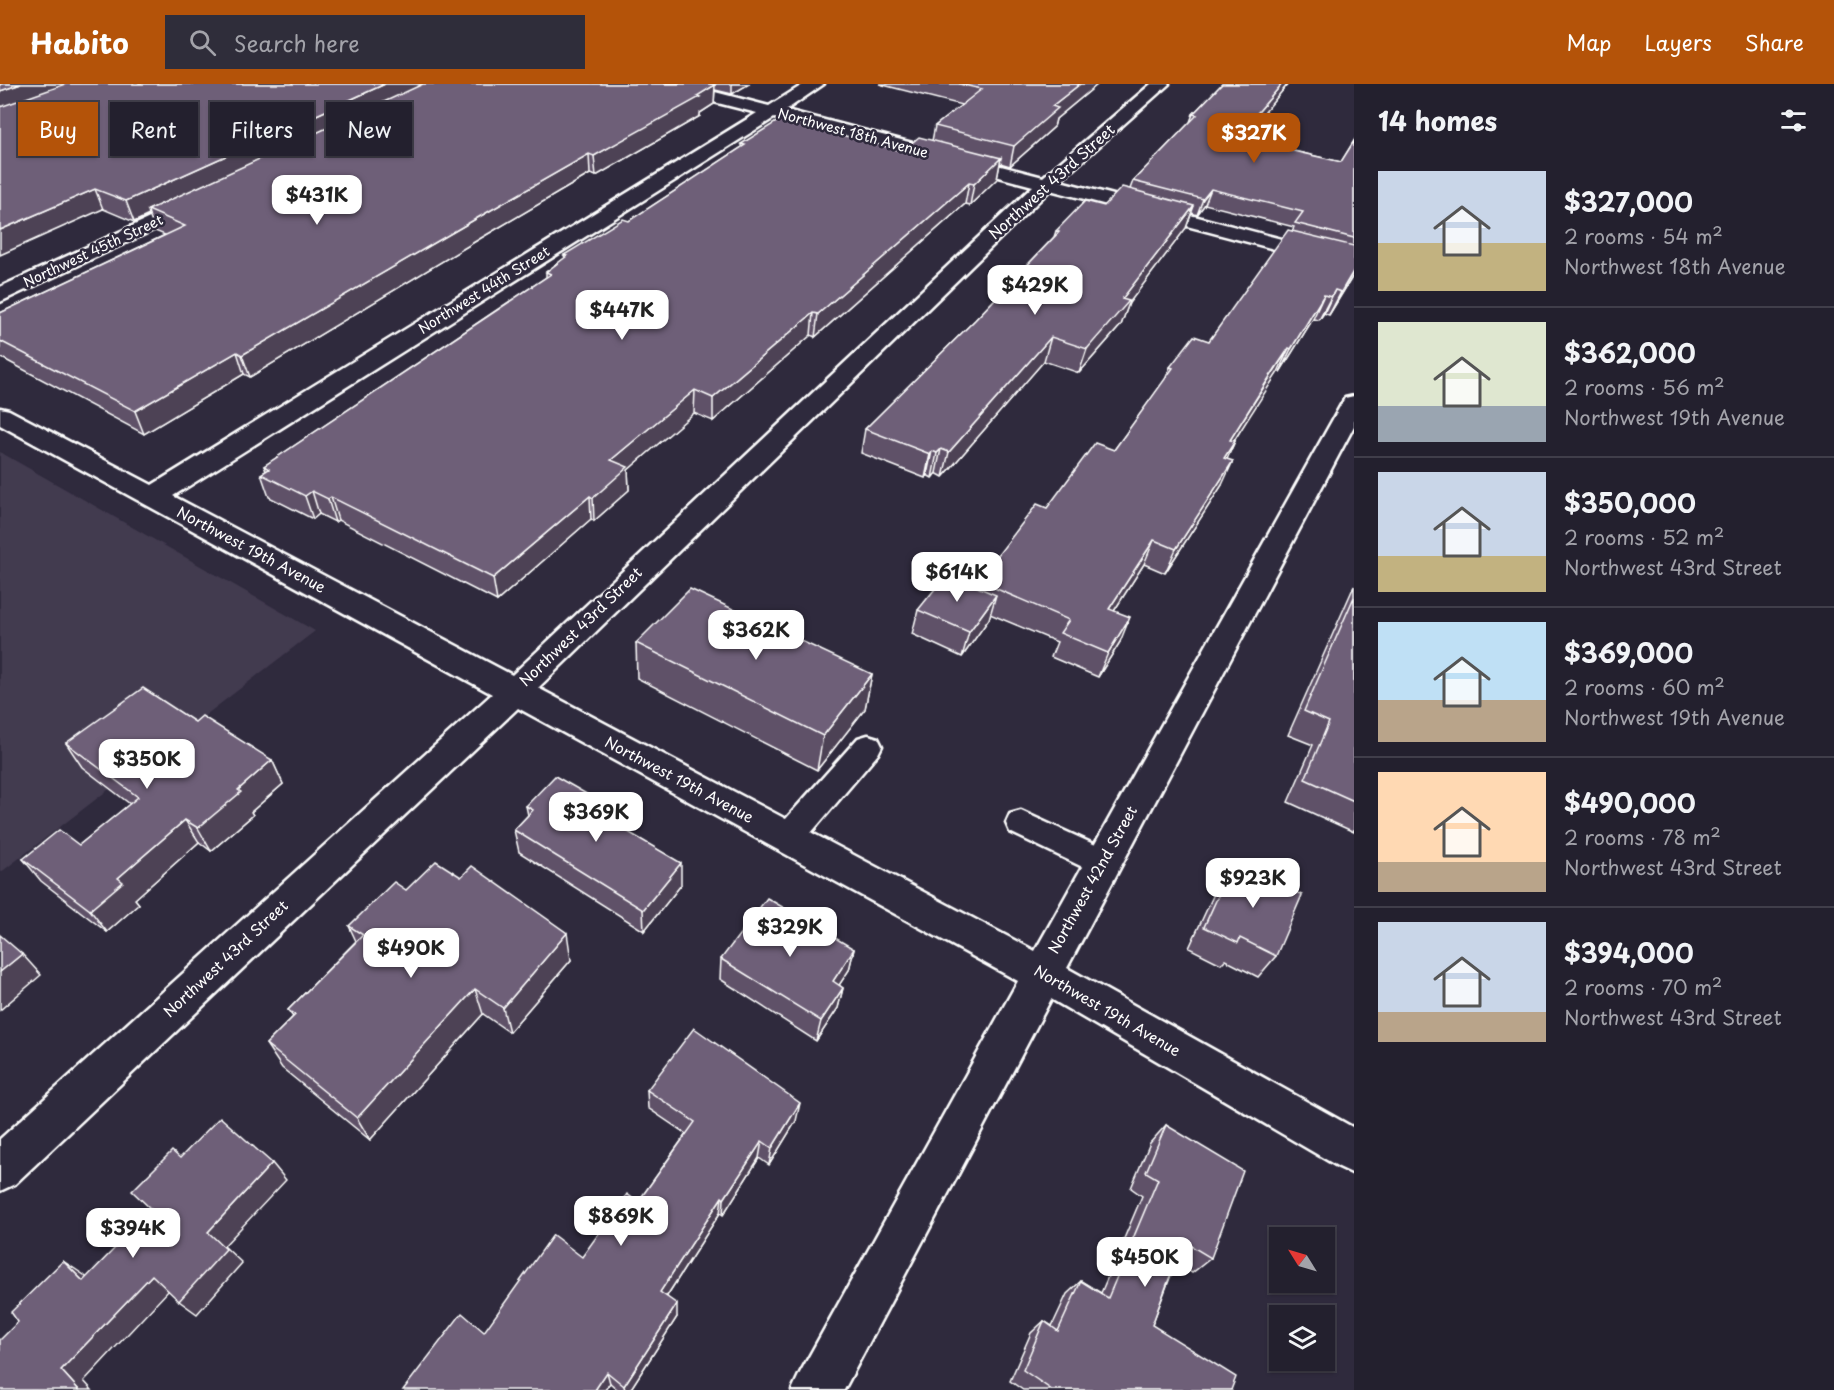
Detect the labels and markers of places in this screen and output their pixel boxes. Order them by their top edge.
pin: $327K [1212,113,1296,164]
pin: $431K [275,175,359,226]
pin: $429K [993,265,1077,316]
pin: $447K [580,290,664,341]
pin: $614K [915,552,999,603]
pin: $362K [714,610,798,661]
pin: $350K [105,739,189,790]
pin: $369K [554,792,638,843]
pin: $923K [1211,858,1295,909]
pin: $329K [748,907,832,958]
pin: $490K [369,928,453,979]
pin: $869K [579,1196,663,1247]
pin: $394K [91,1208,175,1259]
pin: $450K [1103,1237,1187,1288]

